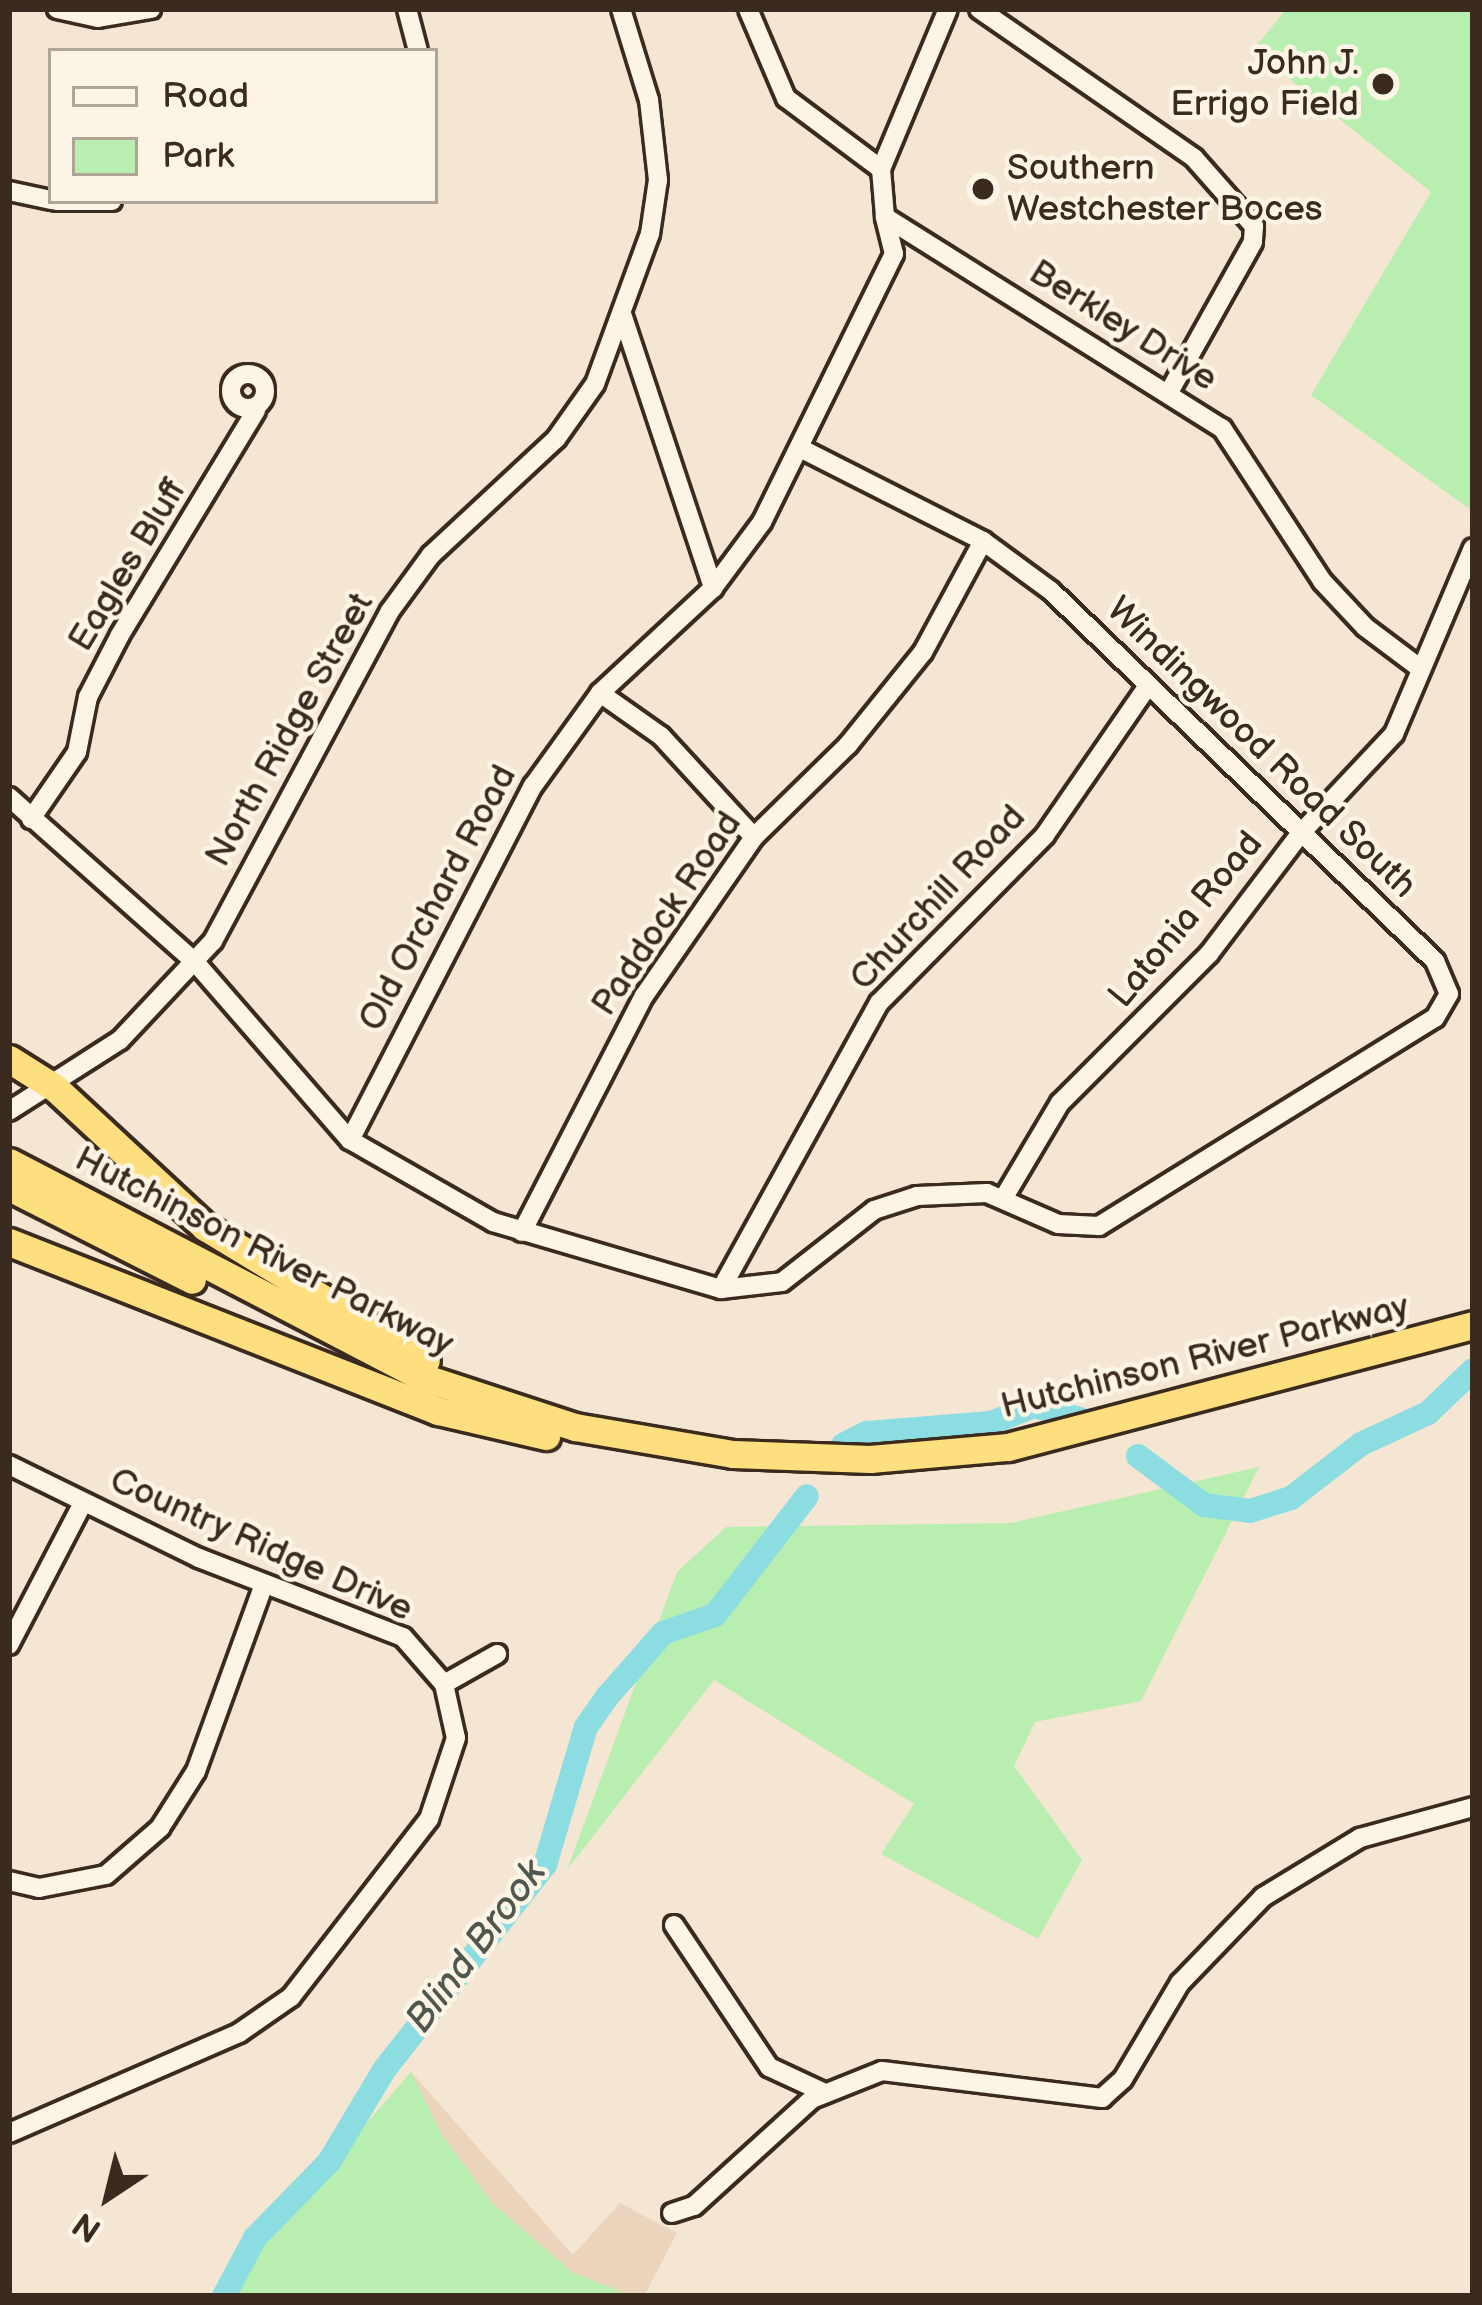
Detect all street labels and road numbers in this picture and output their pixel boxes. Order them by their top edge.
street label: Berkley Drive [1020,250,1226,402]
street label: Eagles Bluff [60,471,196,659]
street label: North Ridge Street [197,585,383,875]
street label: Windingwood Road South [1097,588,1425,908]
street label: Old Orchard Road [350,758,526,1038]
street label: Churchill Road [841,796,1035,1000]
street label: Paddock Road [583,804,751,1024]
street label: Latonia Road [1100,823,1272,1017]
street label: Hutchinson River Parkway [68,1138,460,1366]
street label: Hutchinson River Parkway [997,1285,1413,1429]
street label: Country Ridge Drive [102,1458,420,1632]

